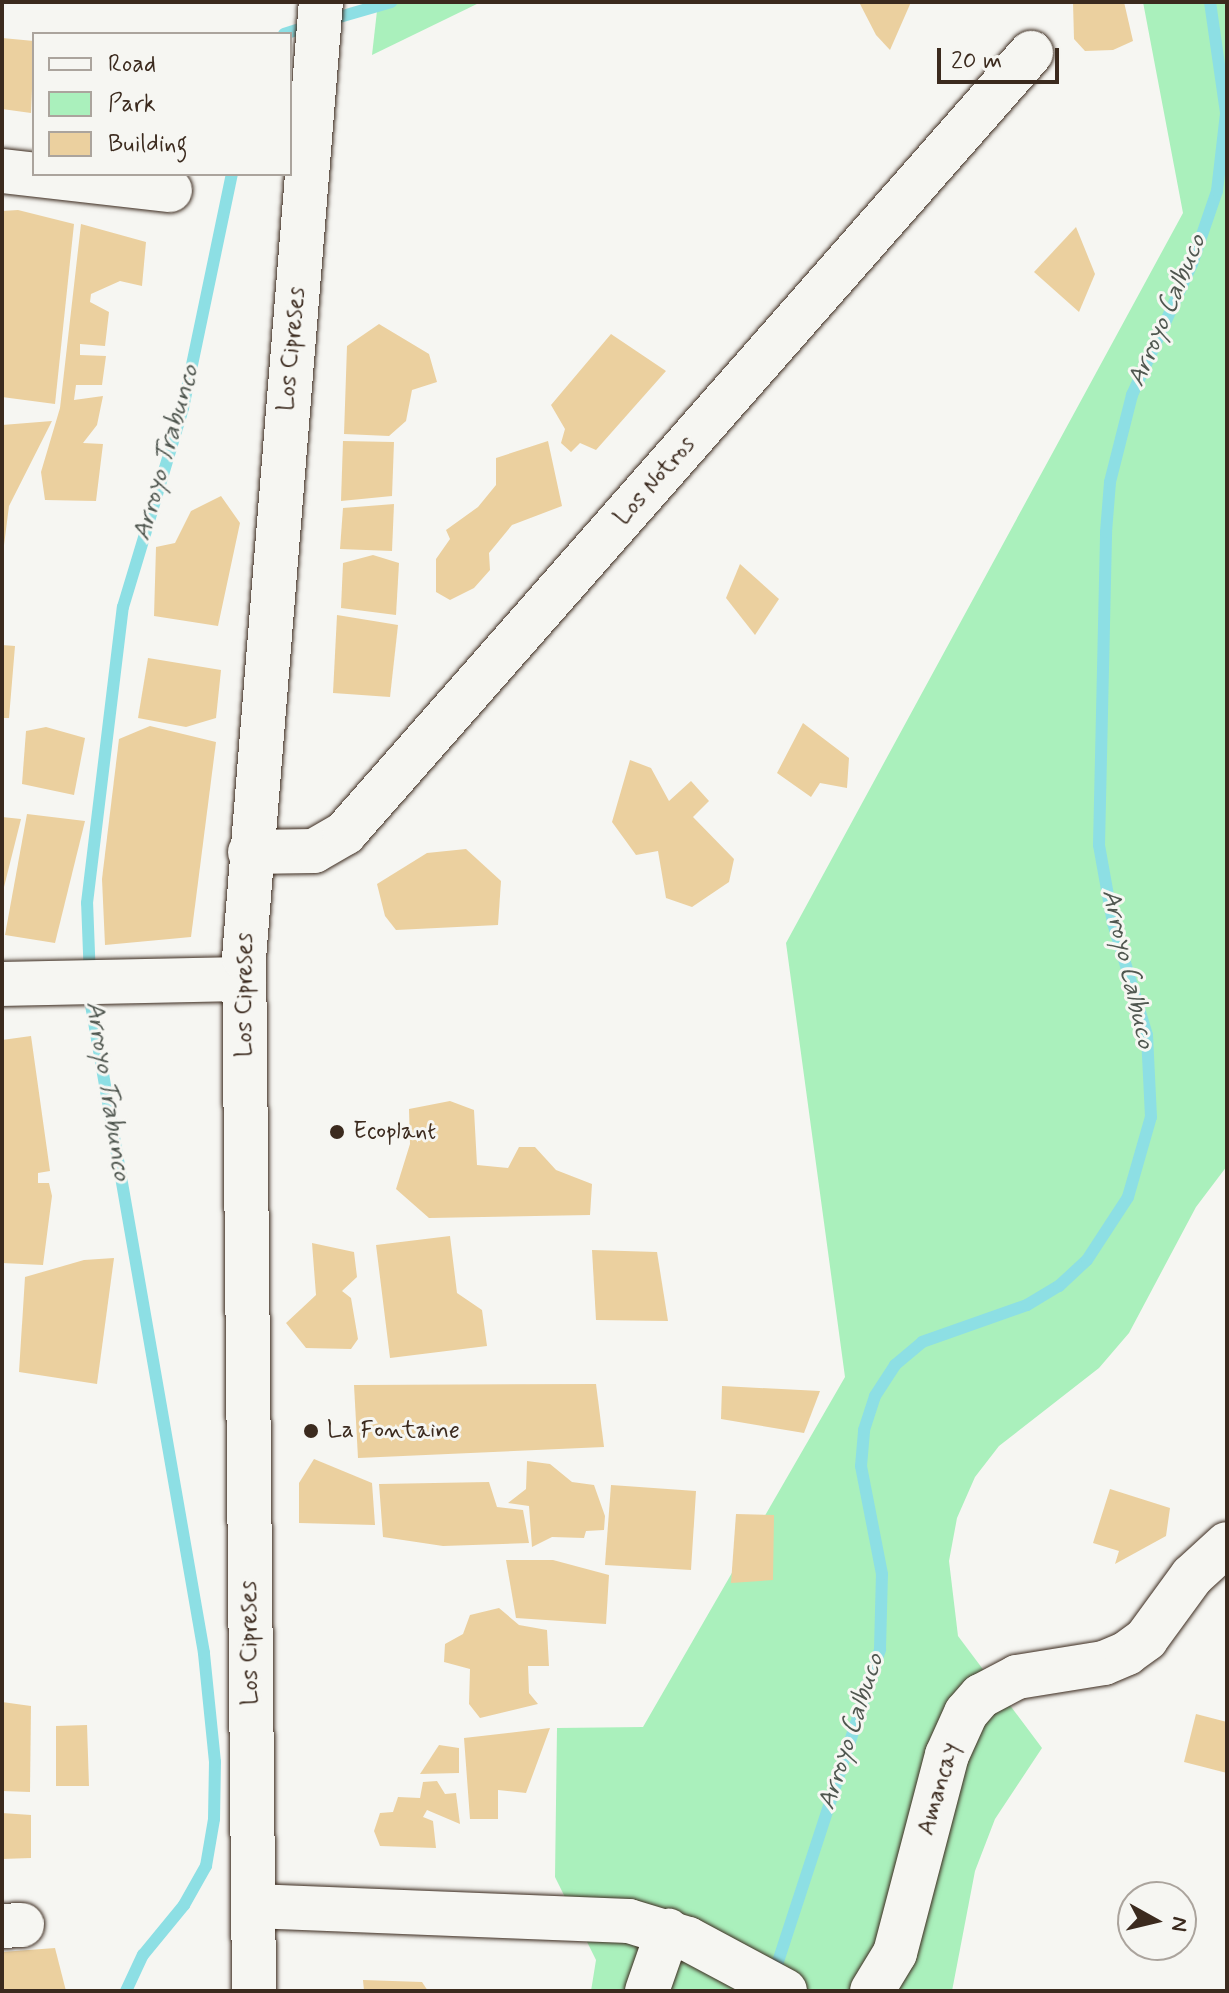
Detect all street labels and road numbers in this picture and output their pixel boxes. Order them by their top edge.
street label: Los Cipreses [272,283,312,415]
street label: Los Notros [610,432,700,530]
street label: Los Cipreses [231,930,259,1060]
street label: Los Cipreses [234,1578,266,1708]
street label: Amancay [912,1739,966,1839]

